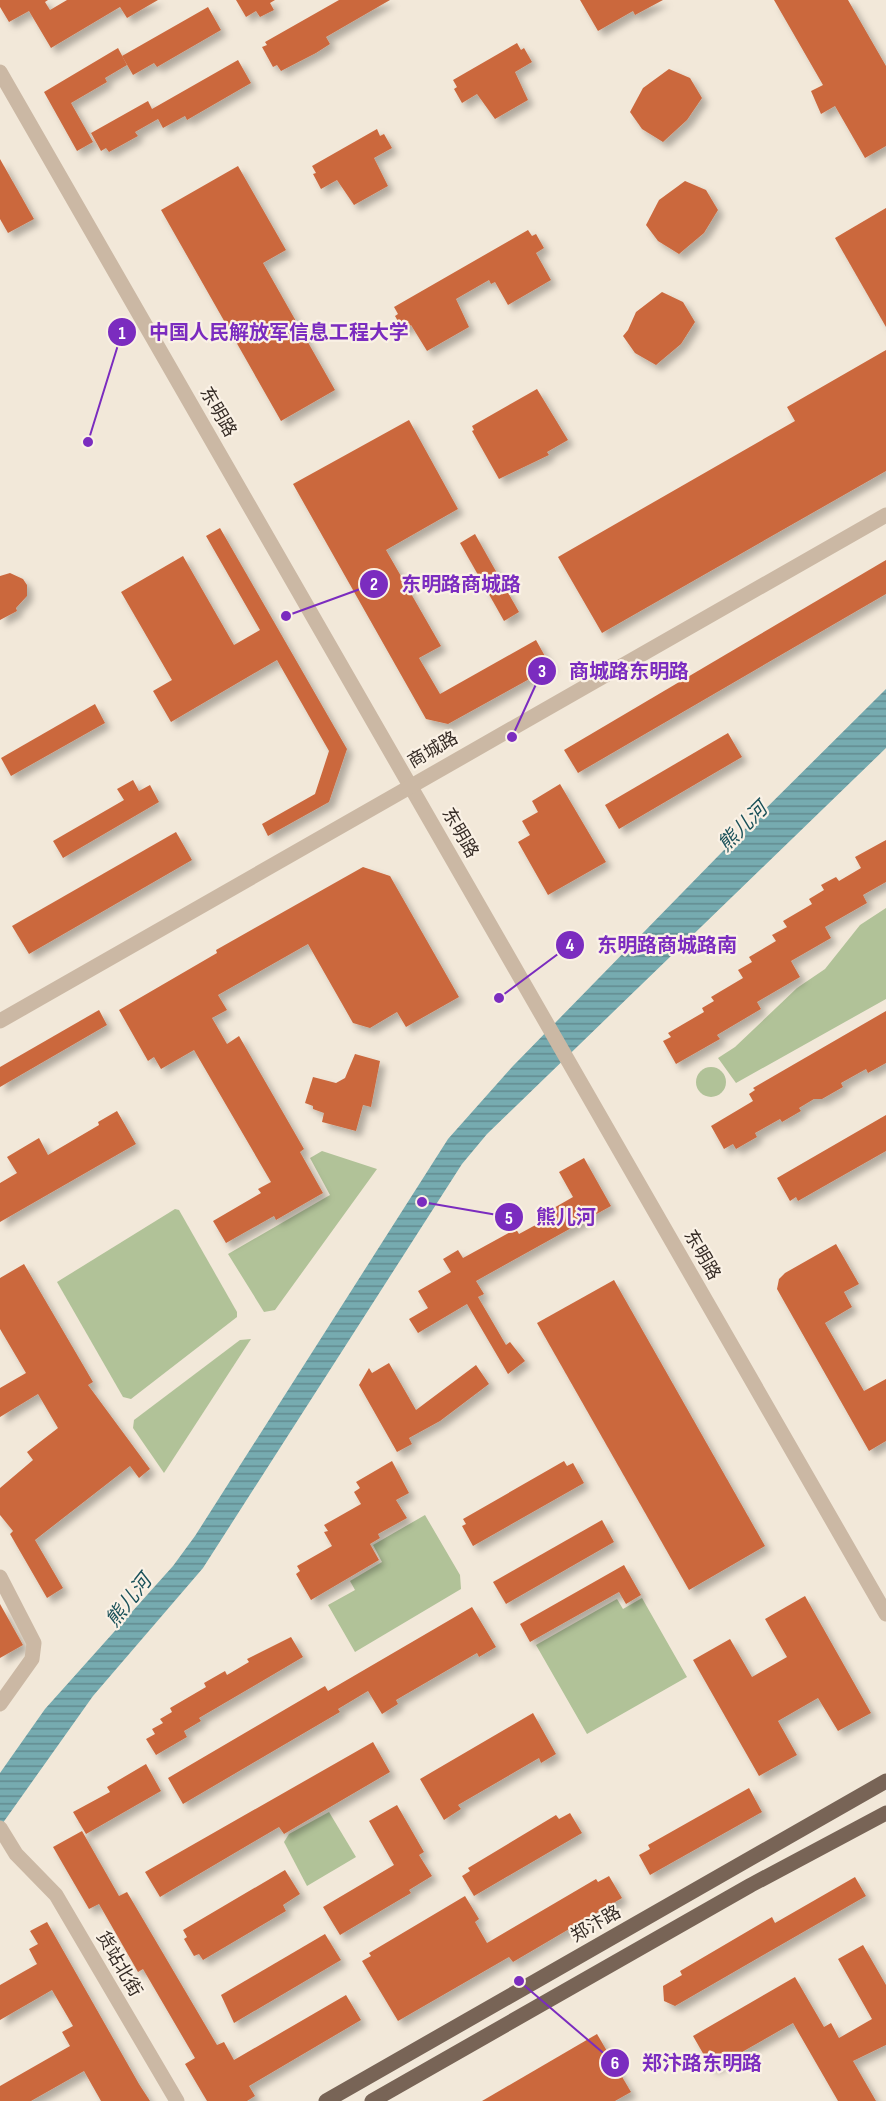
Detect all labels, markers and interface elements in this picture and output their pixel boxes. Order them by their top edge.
callout: 中国人民解放军信息工程大学 [107,313,421,351]
text: 中国人民解放军信息工程大学 [149,321,409,345]
text: 1 [118,323,126,344]
street label: 东明路 [195,383,241,441]
callout: 东明路商城路 [359,565,533,603]
text: 东明路商城路 [401,573,521,597]
text: 2 [370,574,378,595]
callout: 商城路东明路 [527,652,701,690]
text: 商城路东明路 [569,660,689,684]
text: 3 [538,661,546,682]
street label: 商城路 [404,727,462,773]
water label: 熊儿河 [713,794,776,857]
street label: 东明路 [437,804,483,862]
callout: 东明路商城路南 [555,926,749,964]
text: 东明路商城路南 [597,934,737,958]
text: 4 [566,935,575,956]
callout: 熊儿河 [494,1198,608,1236]
text: 熊儿河 [536,1206,596,1230]
text: 5 [505,1208,513,1229]
street label: 东明路 [679,1226,725,1284]
water label: 熊儿河 [101,1567,159,1632]
street label: 郑汴路 [567,1901,625,1947]
street label: 货站北街 [92,1928,146,2000]
callout: 郑汴路东明路 [600,2044,774,2082]
text: 郑汴路东明路 [642,2052,762,2076]
text: 6 [611,2053,619,2074]

